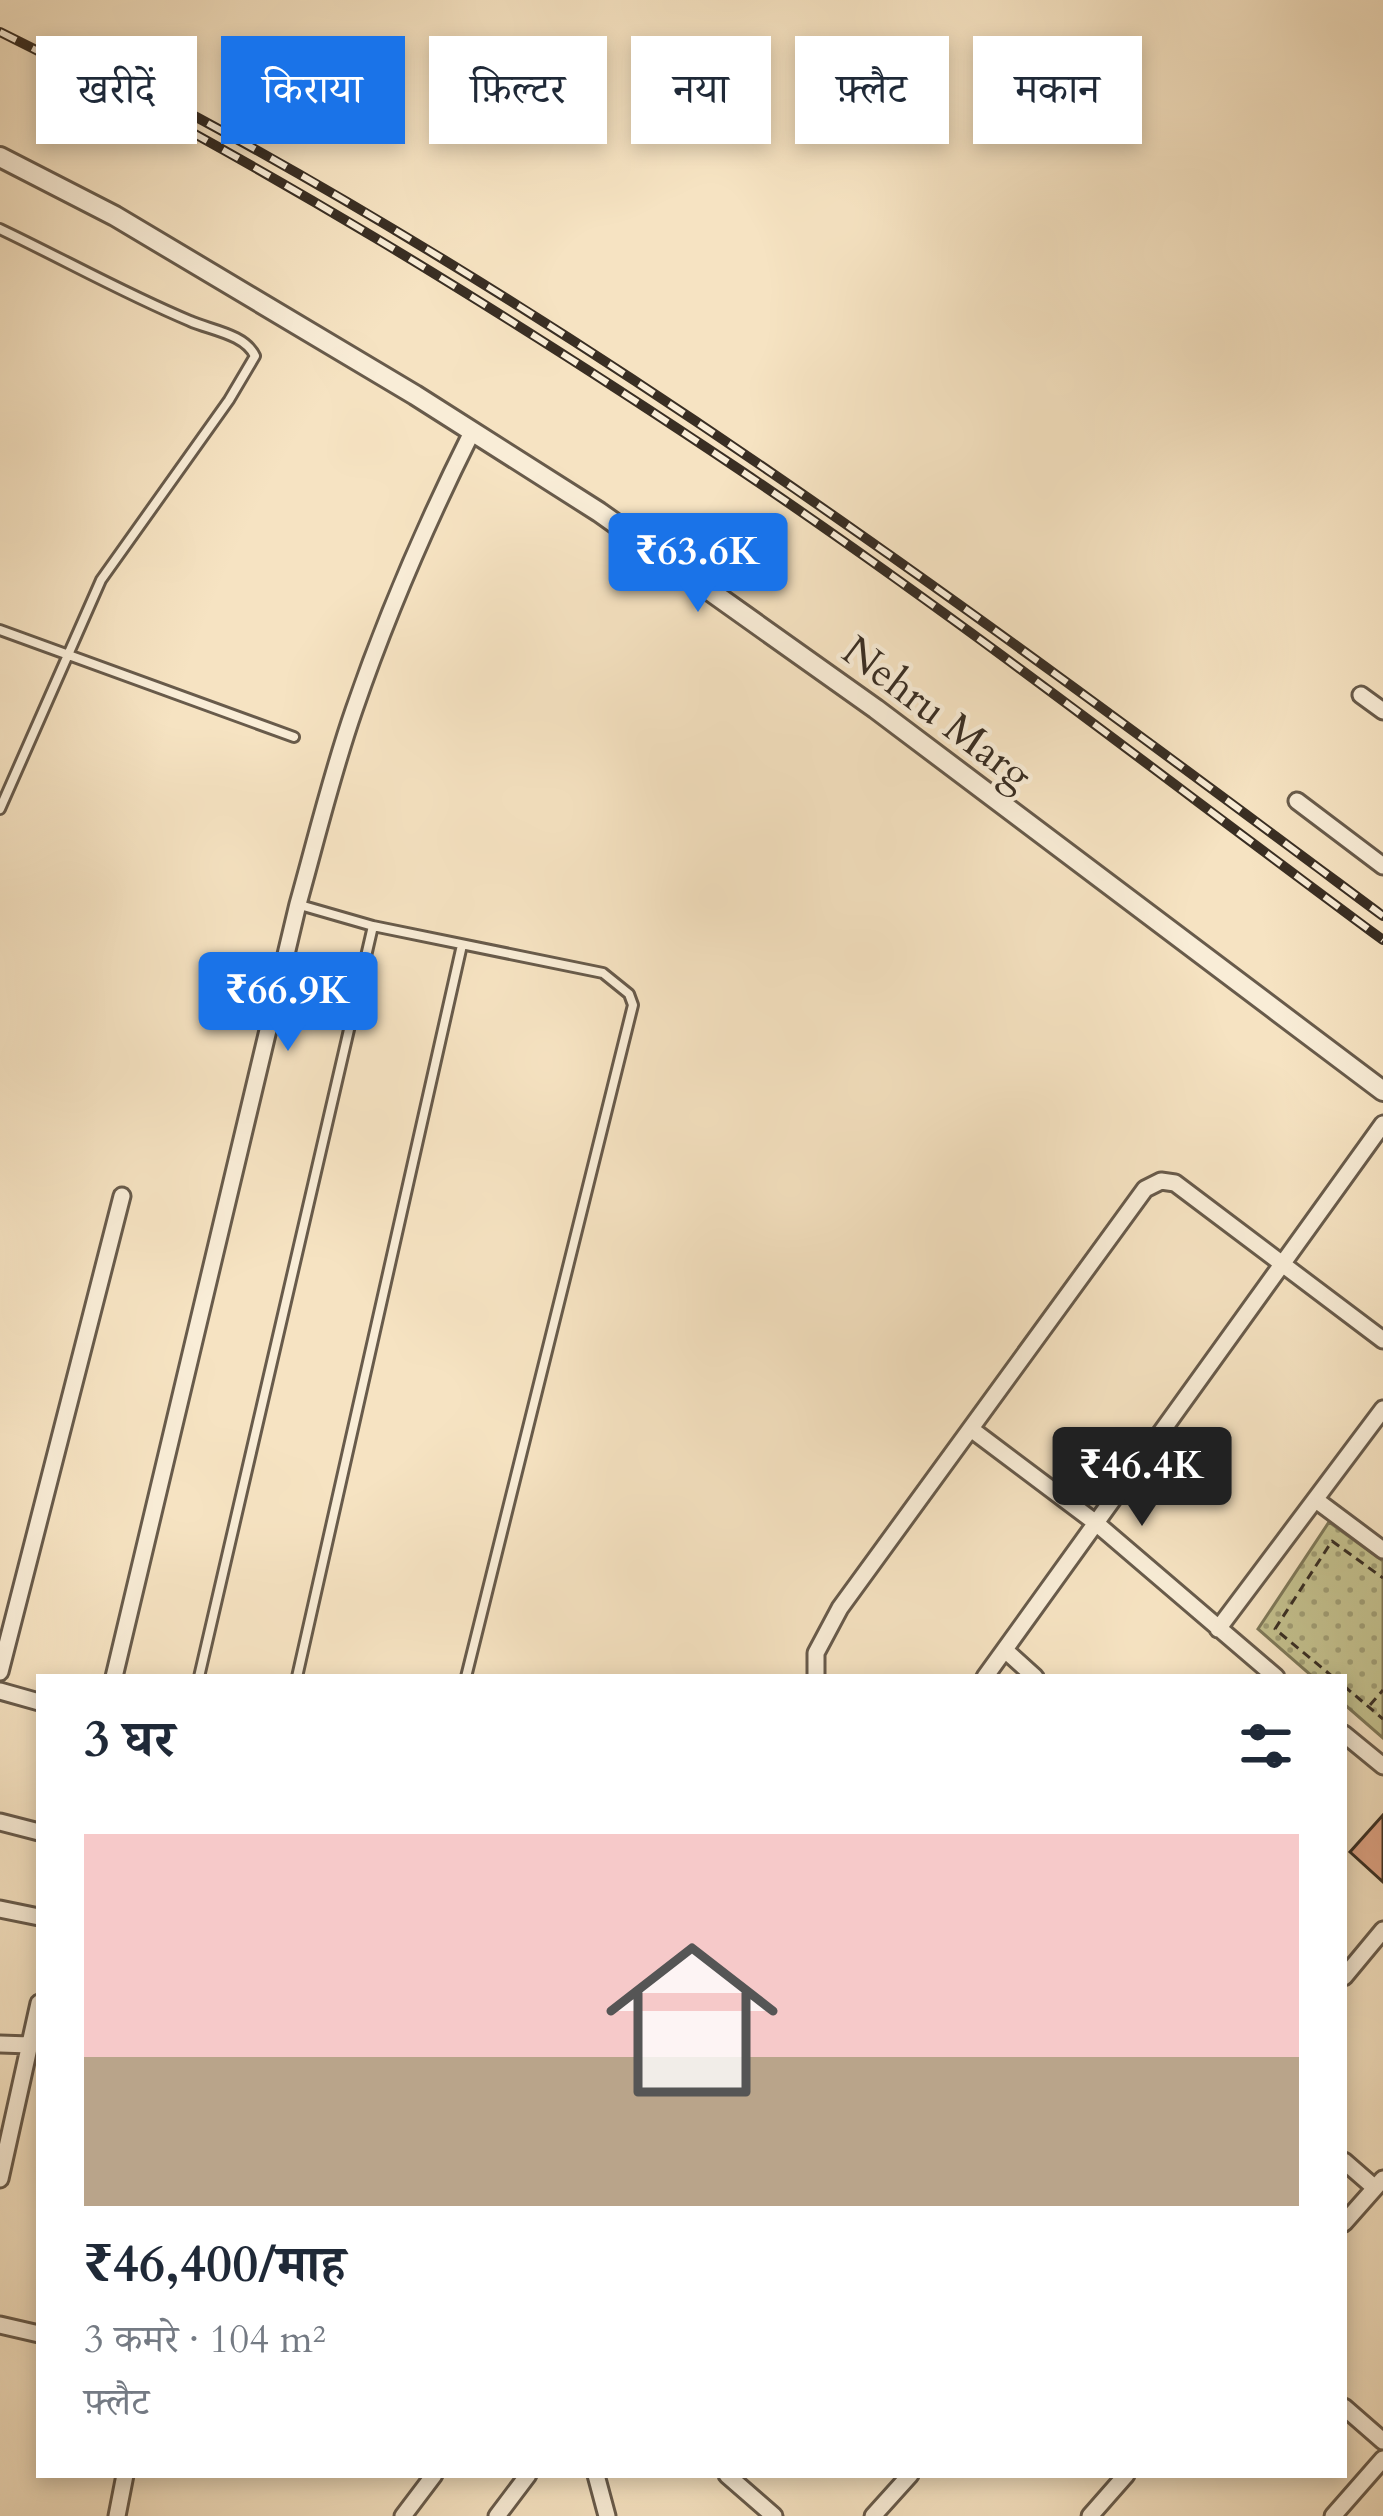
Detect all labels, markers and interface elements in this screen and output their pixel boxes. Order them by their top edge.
chip: खरीदें [36,36,197,144]
chip: किराया [221,36,405,144]
chip: फ़िल्टर [429,36,607,144]
chip: नया [631,36,771,144]
chip: फ़्लैट [795,36,949,144]
chip: मकान [973,36,1142,144]
pin: ₹63.6K [600,513,796,615]
text: ₹63.6K [636,525,760,578]
street label: Nehru Marg [830,623,1044,804]
pin: ₹66.9K [190,952,386,1054]
text: ₹66.9K [226,964,350,1017]
pin: ₹46.4K [1044,1427,1240,1529]
text: ₹46.4K [1080,1439,1204,1492]
text: 3 घर [84,1705,174,1775]
icon: filters [1233,1713,1299,1779]
icon: home [584,1912,800,2128]
text: ₹46,400/माह [84,2230,345,2300]
text: 3 कमरे · 104 m² [84,2313,326,2366]
text: फ़्लैट [84,2376,149,2429]

